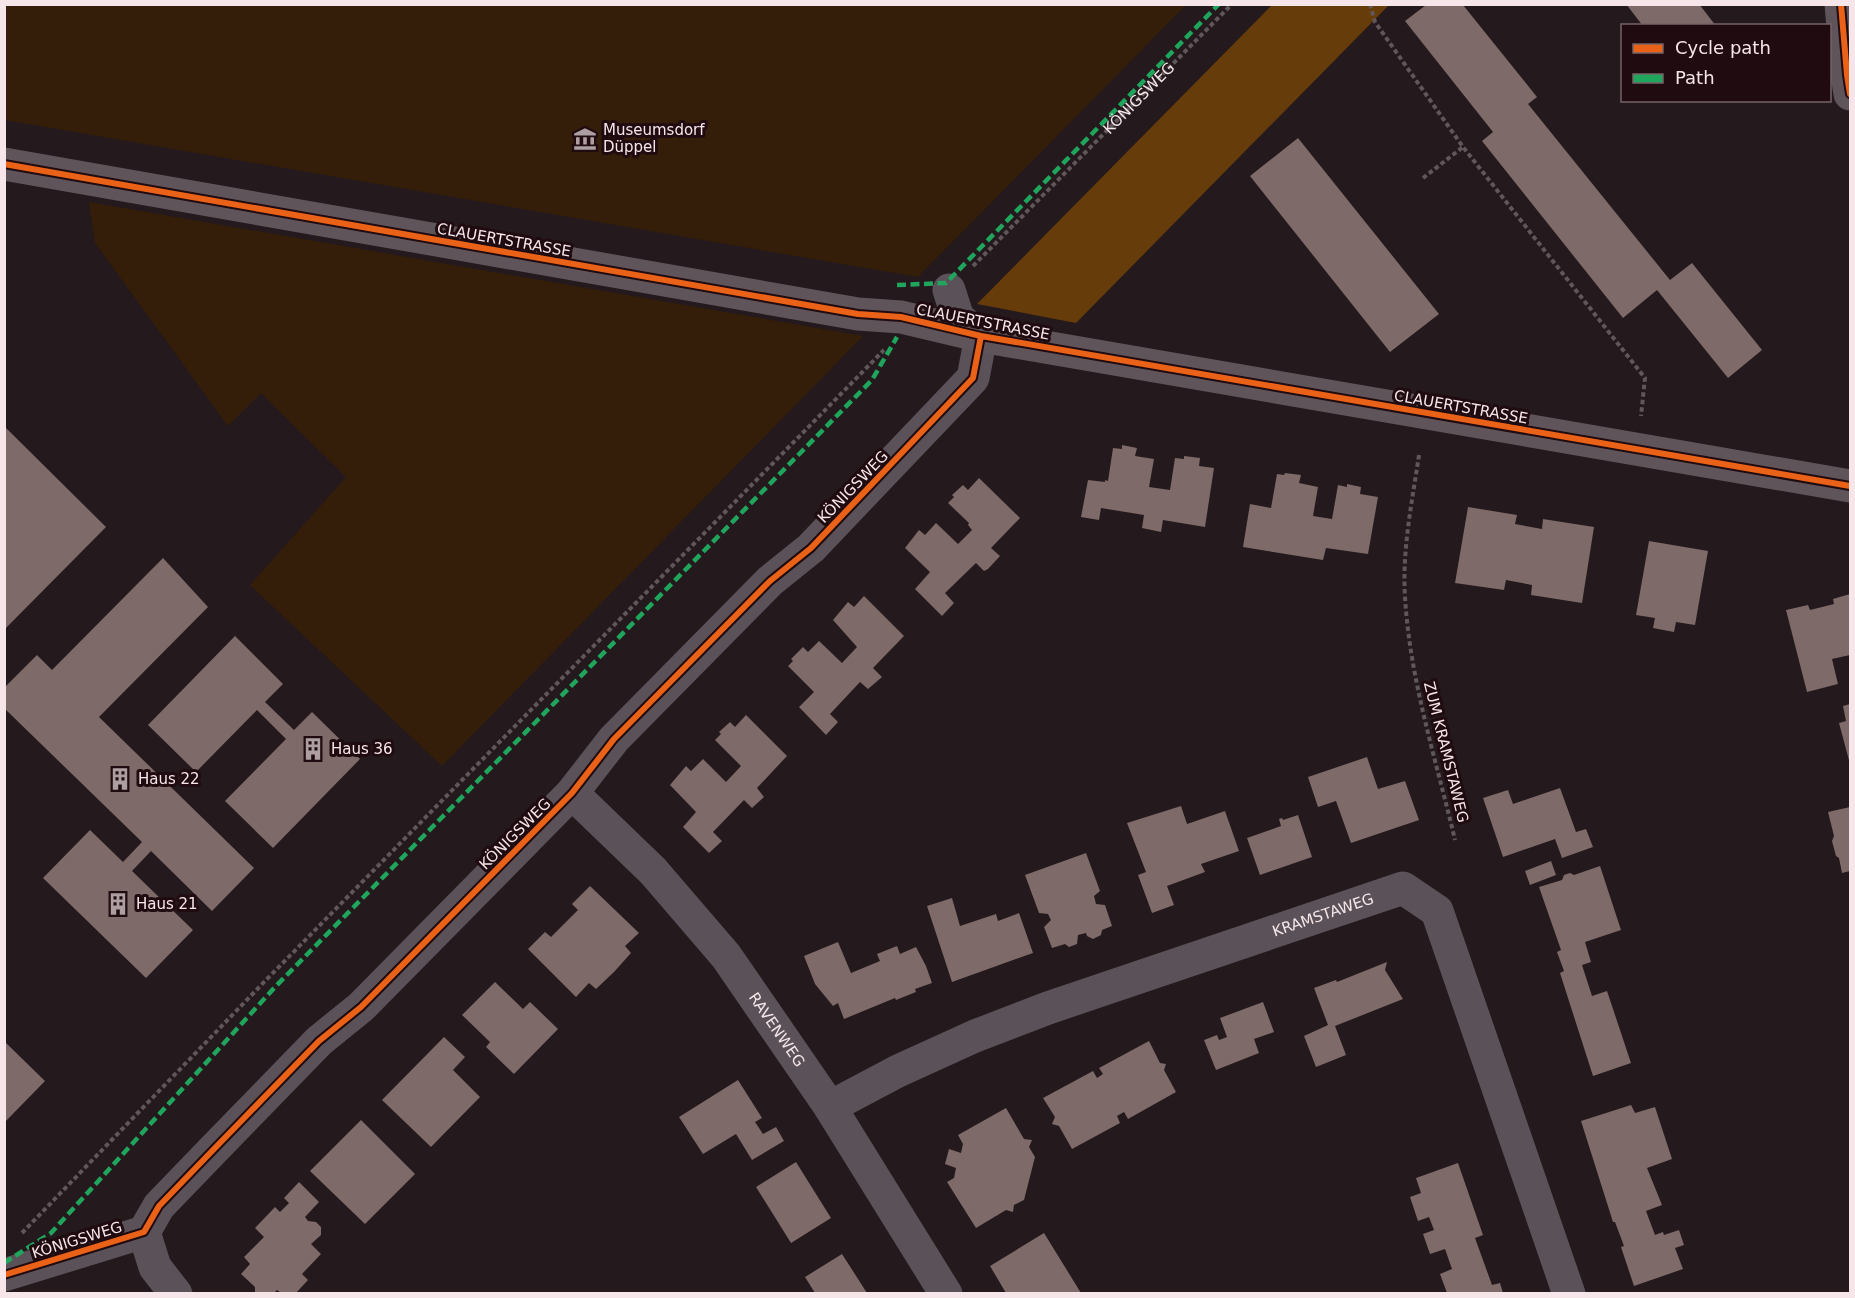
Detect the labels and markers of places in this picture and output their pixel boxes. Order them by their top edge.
place label: Museumsdorf Düppel [603,121,705,156]
museum icon: Museumsdorf Düppel [572,126,598,152]
building icon: Haus 36 [300,736,326,762]
place label: Haus 36 [331,740,393,758]
building icon: Haus 22 [107,766,133,792]
place label: Haus 22 [138,770,200,788]
building icon: Haus 21 [105,891,131,917]
place label: Haus 21 [136,895,198,913]

